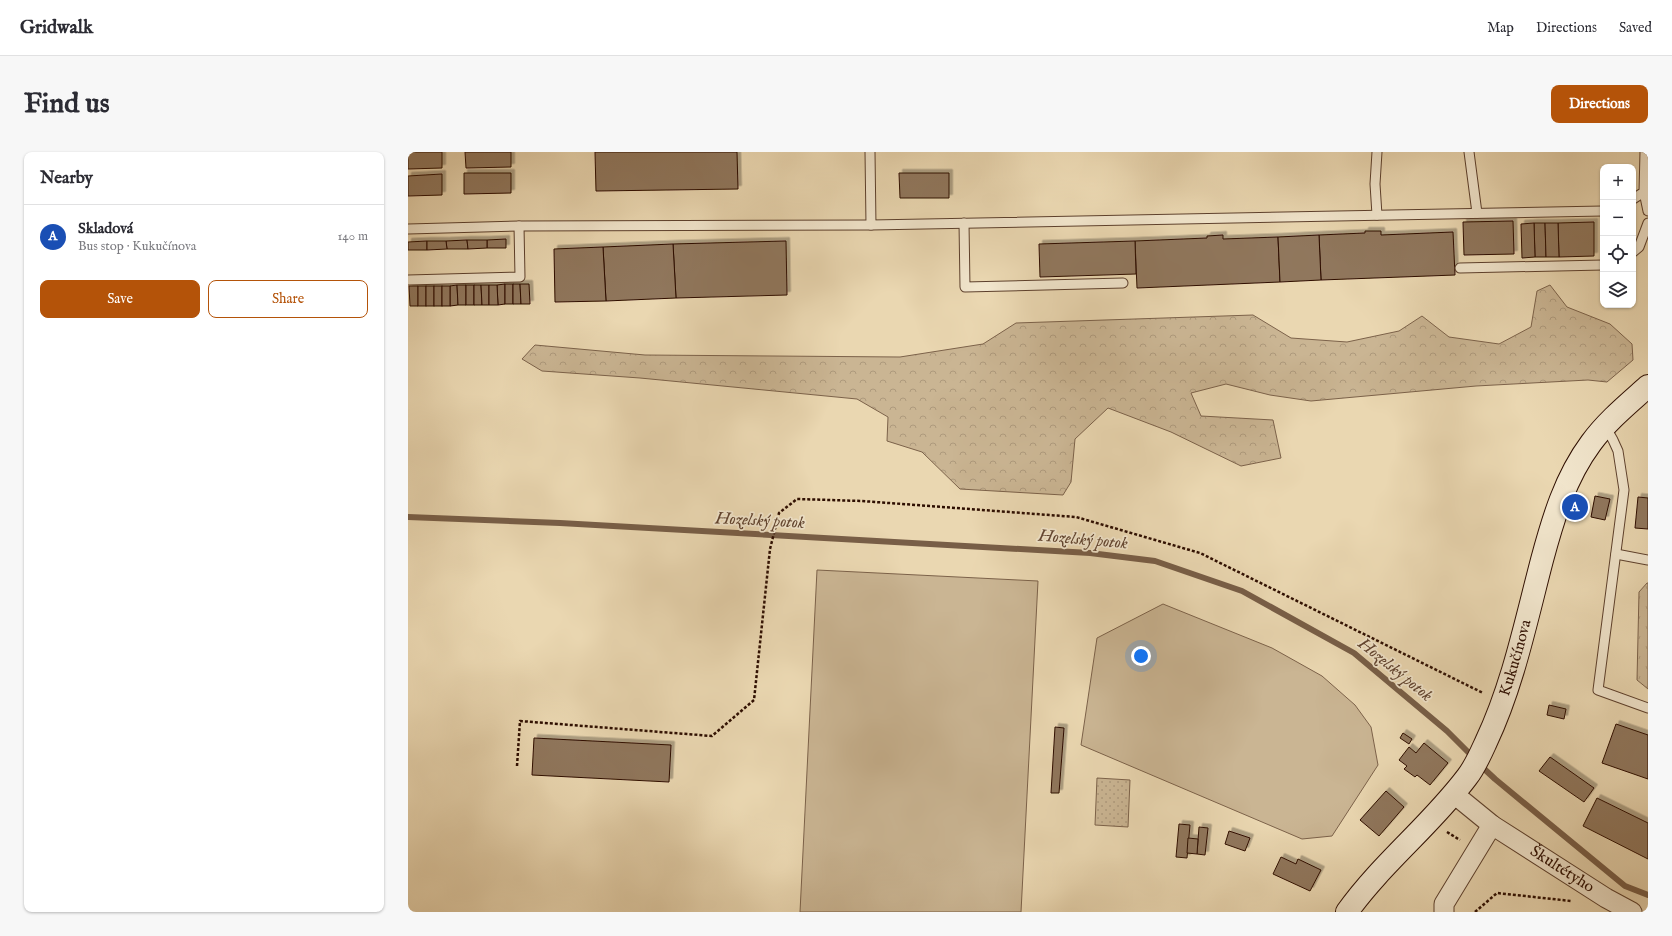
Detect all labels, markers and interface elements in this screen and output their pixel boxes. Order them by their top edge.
text: Gridwalk [20,16,93,40]
text: Map [1487,19,1514,37]
text: Directions [1536,19,1597,37]
text: Saved [1619,19,1652,37]
button: Directions [1551,85,1648,123]
text: Find us [24,87,110,122]
map controls [1600,164,1636,308]
button: + [1600,164,1636,200]
text: Nearby [40,168,93,189]
button: − [1600,200,1636,236]
text: Skladová [78,219,133,238]
text: A [49,228,57,245]
text: 140 m [338,228,368,245]
button: locate [1600,236,1636,272]
text: Bus stop · Kukučínova [78,238,196,255]
button: layers [1600,272,1636,308]
button: Save [40,280,200,318]
button: Share [208,280,368,318]
pin: A [1562,492,1588,522]
water label: Hozelský potok [714,508,806,534]
water label: Hozelský potok [1036,526,1129,554]
street label: Kukučínova [1495,618,1536,699]
water label: Hozelský potok [1353,633,1437,706]
your location [1131,646,1151,666]
street label: Škultétyho [1526,840,1598,898]

